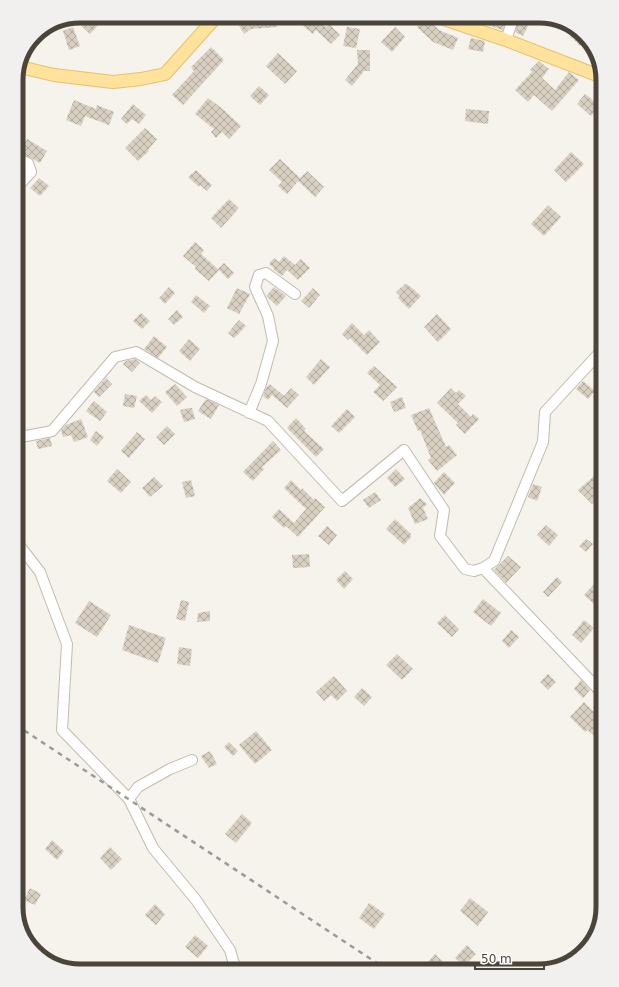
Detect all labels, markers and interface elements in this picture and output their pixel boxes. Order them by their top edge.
scale bar [475,945,544,971]
text: 50 m [481,952,512,966]

